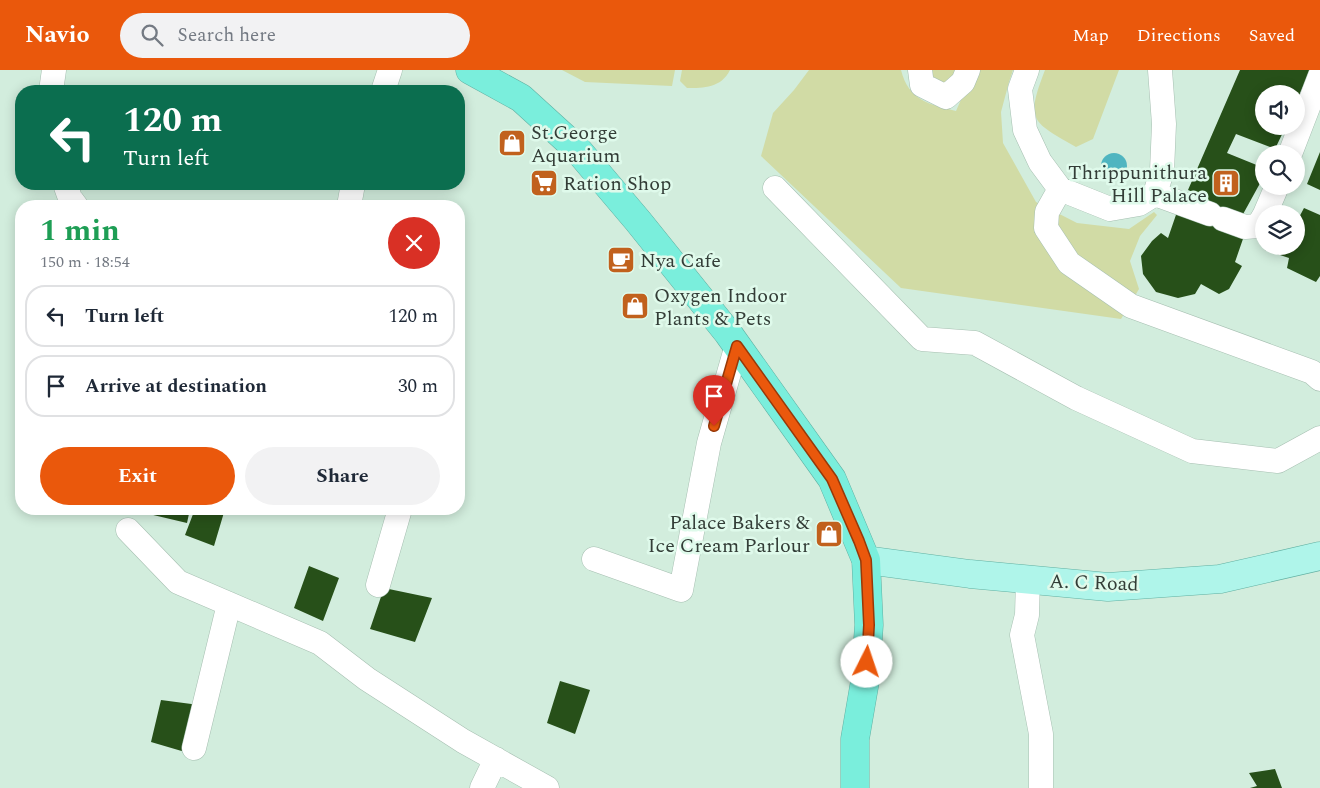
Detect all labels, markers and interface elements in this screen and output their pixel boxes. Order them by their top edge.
search box [120,13,470,58]
text: Navio [25,17,90,53]
icon: search [138,21,166,49]
text: Search here [178,21,276,50]
text: Map [1073,22,1109,49]
text: Directions [1137,22,1221,49]
text: Saved [1249,22,1295,49]
map controls [1255,85,1305,255]
button: sound [1255,85,1305,135]
text: 120 m [123,94,222,147]
icon: left [40,105,105,170]
place label: St.George Aquarium [531,118,620,171]
shop icon: St.George Aquarium [497,128,527,158]
text: Turn left [123,142,209,175]
button: search [1255,145,1305,195]
place label: Thrippunithura Hill Palace [1068,158,1207,211]
supermarket icon: Ration Shop [529,168,559,198]
building icon: Thrippunithura Hill Palace [1211,168,1241,198]
place label: Ration Shop [563,169,671,199]
button: layers [1255,205,1305,255]
text: 1 min [40,208,120,254]
button: close [388,217,440,269]
cafe icon: Nya Cafe [606,245,636,275]
place label: Nya Cafe [640,246,721,276]
text: 150 m · 18:54 [40,250,130,274]
place label: Oxygen Indoor Plants & Pets [654,281,787,334]
shop icon: Oxygen Indoor Plants & Pets [620,291,650,321]
icon: left [42,302,70,330]
text: Turn left [85,302,164,331]
text: 120 m [388,302,438,331]
icon: arrive [42,372,70,400]
text: Arrive at destination [85,372,267,401]
text: 30 m [398,372,438,401]
pin [693,375,735,426]
icon: arrive [700,382,728,410]
button: Exit [40,447,235,505]
button: Share [245,447,440,505]
place label: Palace Bakers & Ice Cream Parlour [648,508,810,561]
shop icon: Palace Bakers & Ice Cream Parlour [814,519,844,549]
street label: A. C Road [1049,566,1139,600]
position arrow [840,635,892,687]

